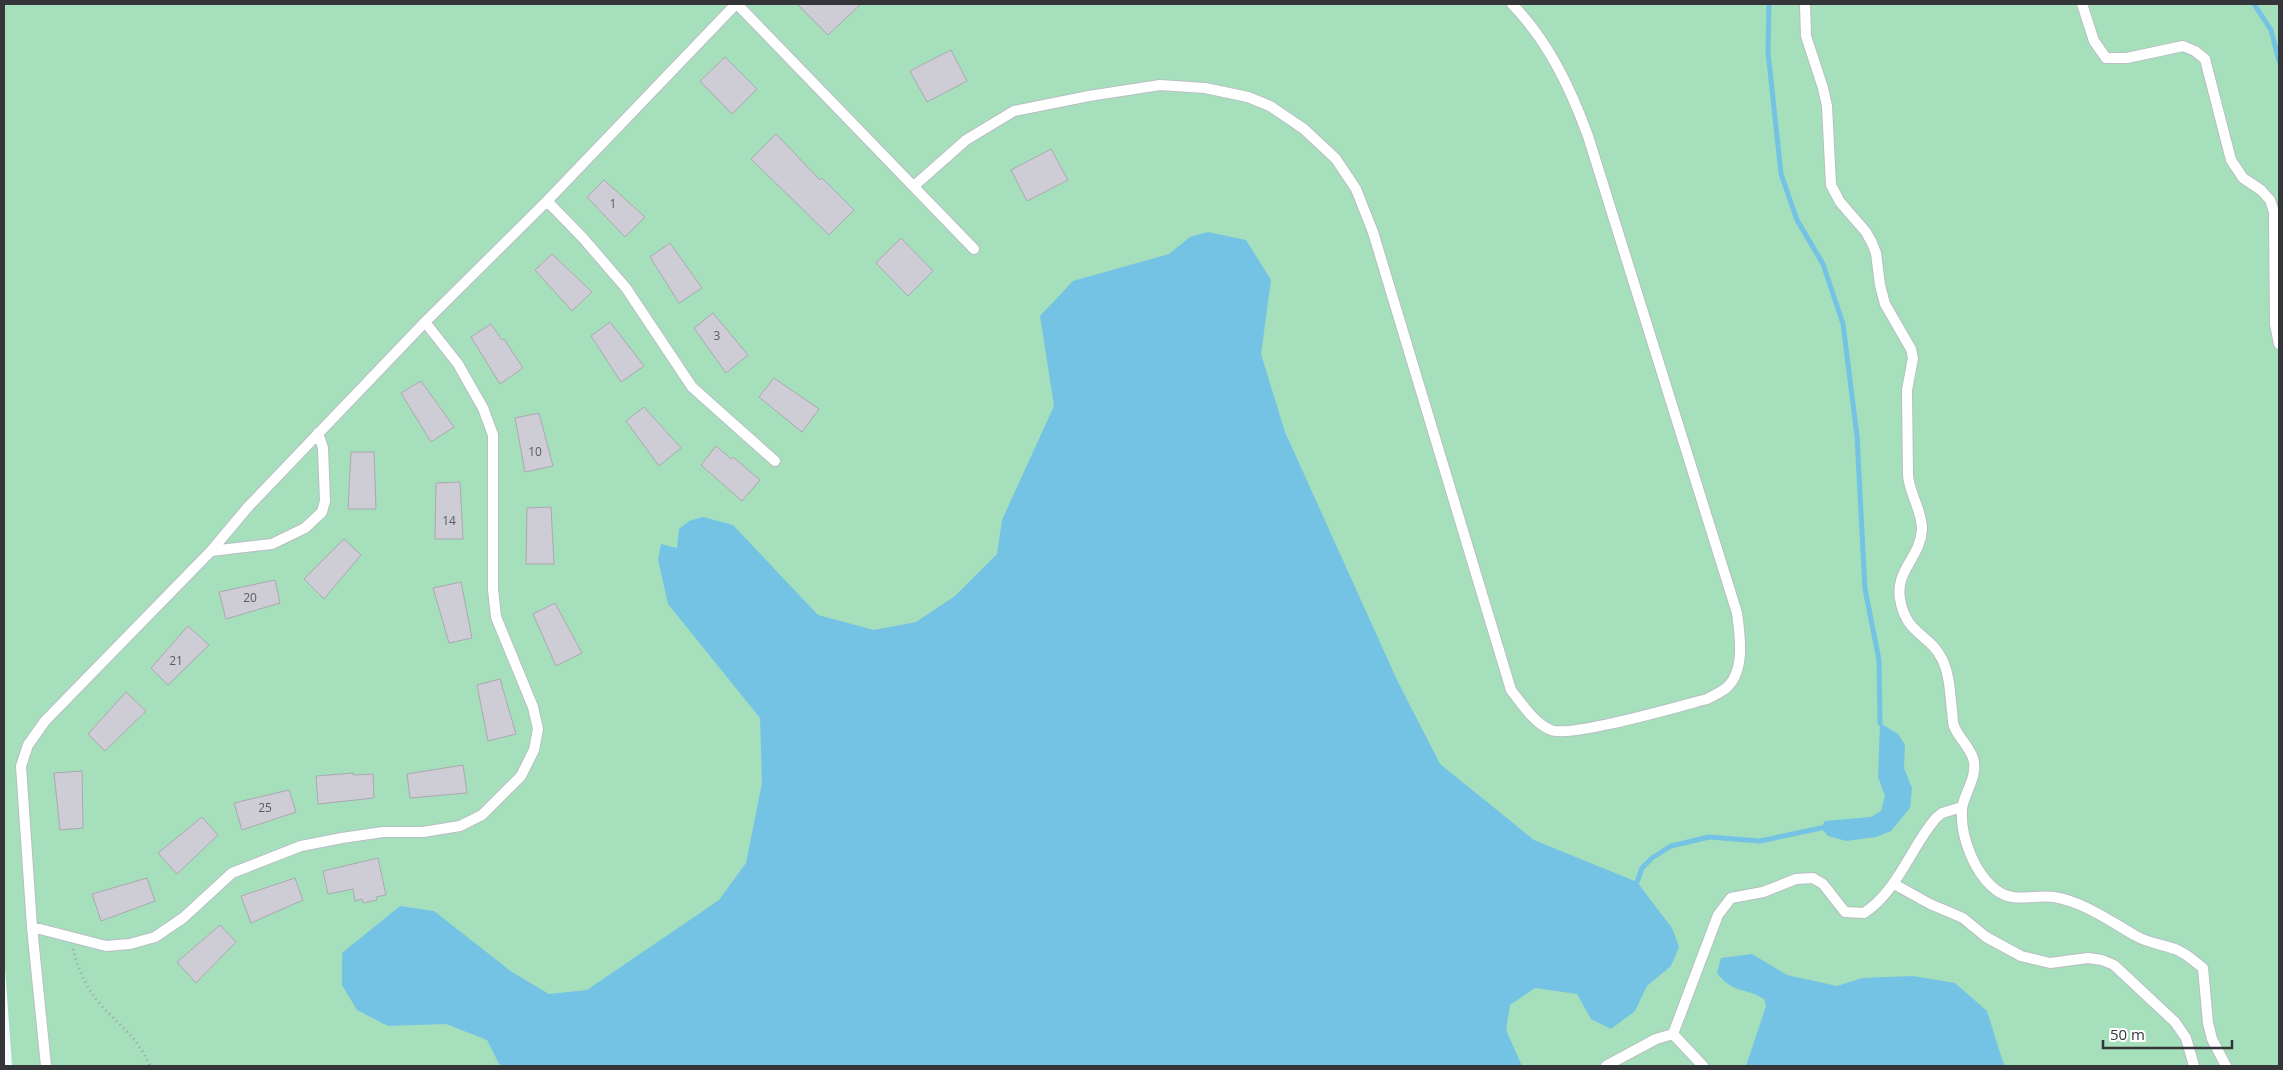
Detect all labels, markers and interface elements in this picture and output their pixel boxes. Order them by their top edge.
house number: 1 [610,195,616,212]
house number: 3 [714,327,721,344]
house number: 10 [528,443,542,460]
house number: 14 [442,512,456,529]
house number: 20 [243,589,257,606]
house number: 21 [169,652,183,669]
house number: 25 [258,799,272,816]
scale bar [2103,1018,2232,1050]
text: 50 m [2110,1024,2145,1044]

